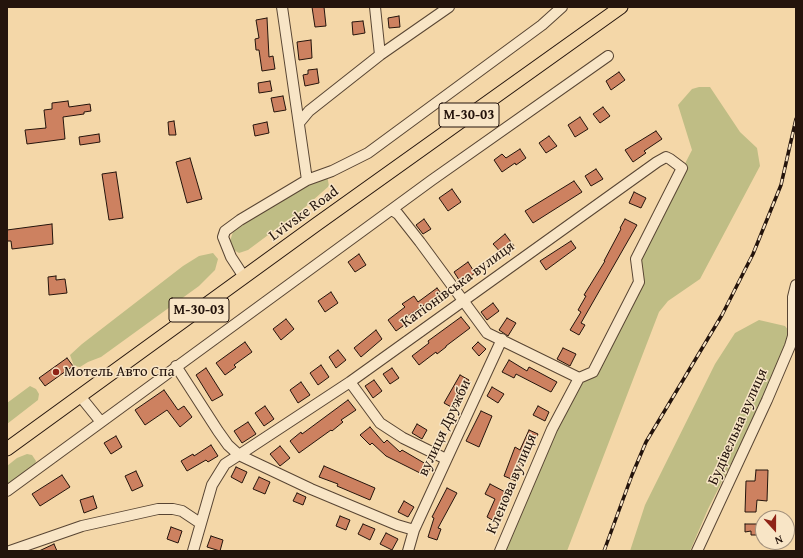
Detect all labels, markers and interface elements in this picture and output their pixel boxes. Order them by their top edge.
road number: М-30-03 [439,103,499,127]
street label: Lvivske Road [266,183,342,245]
street label: Катіонівська вулиця [398,238,518,332]
road number: М-30-03 [169,298,229,322]
place label: Мотель Авто Спа [64,363,175,381]
street label: Будівельна вулиця [704,366,772,488]
marker: Мотель Авто Спа [51,367,61,377]
street label: вулиця Дружби [415,377,475,479]
street label: Кленова вулиця [483,431,541,537]
north arrow [755,510,795,550]
text: N [773,531,785,549]

